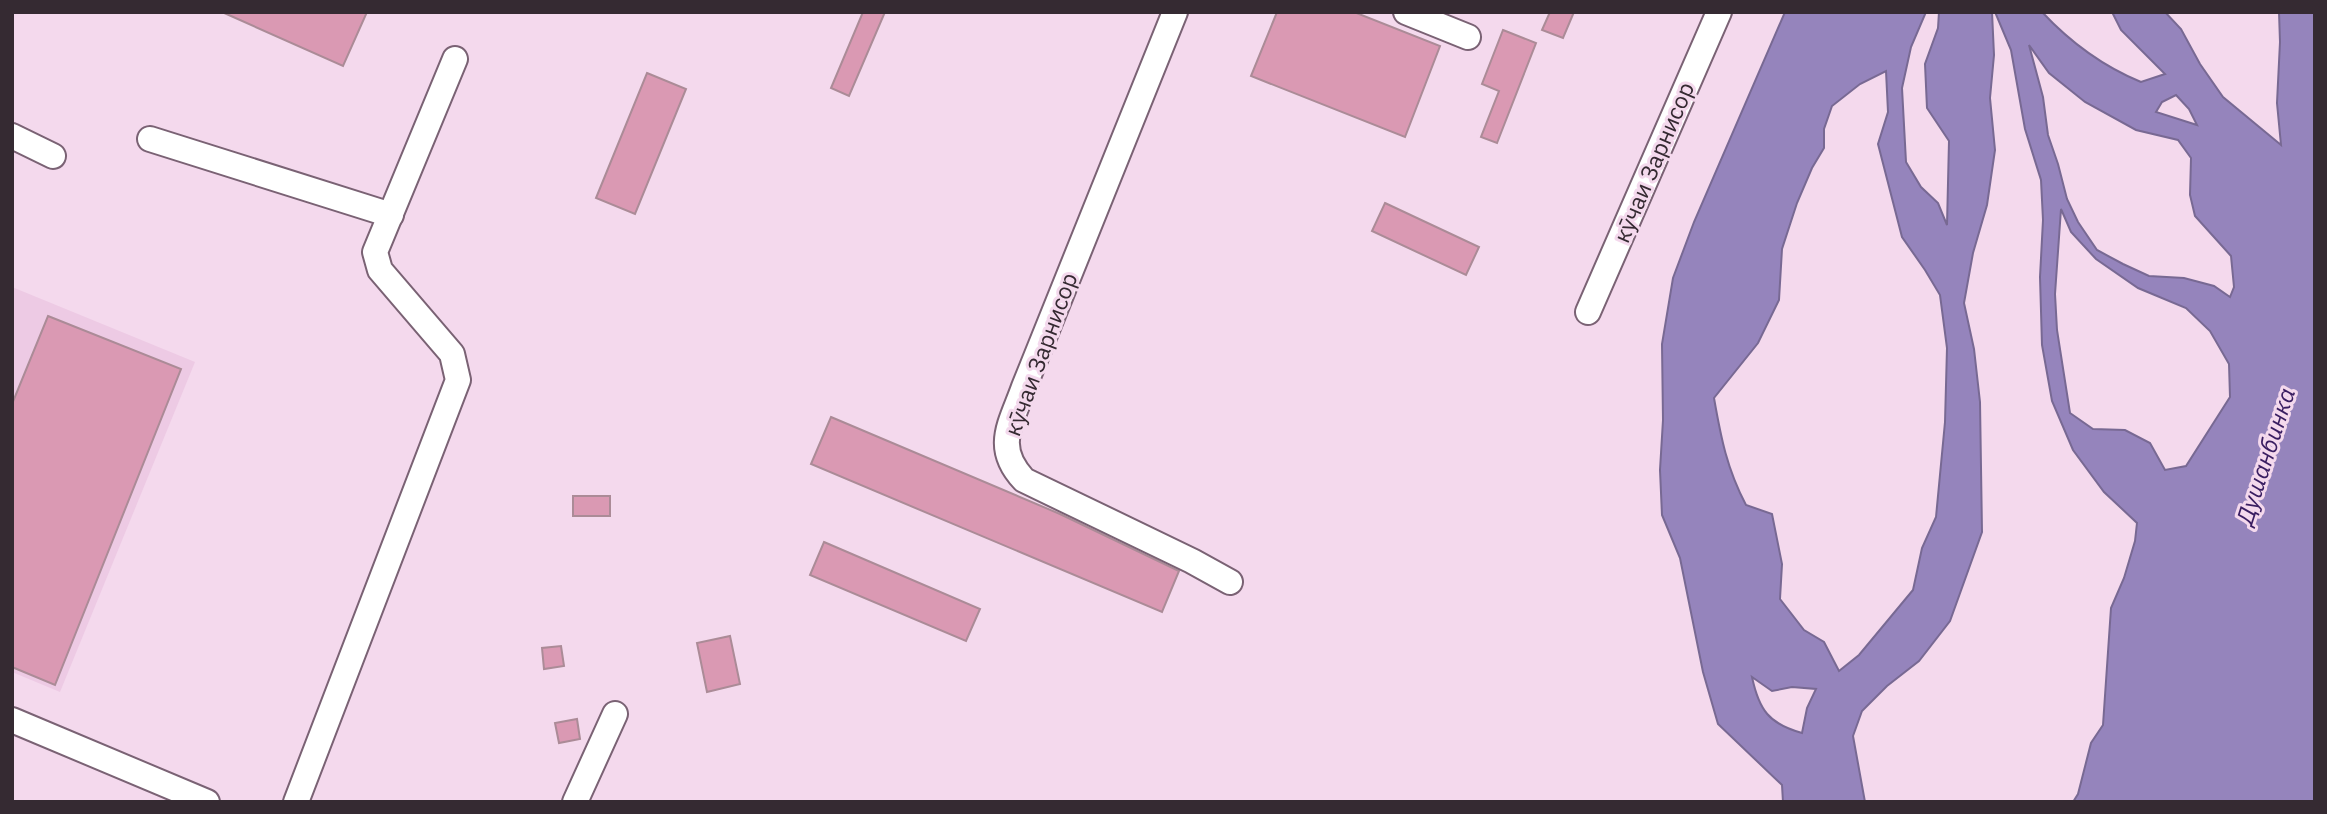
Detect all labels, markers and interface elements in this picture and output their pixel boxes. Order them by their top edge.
street label: кӯчаи Зарнисор [1606,77,1700,247]
street label: кӯчаи Зарнисор [997,268,1083,440]
water label: Душанбинка [2227,384,2302,530]

